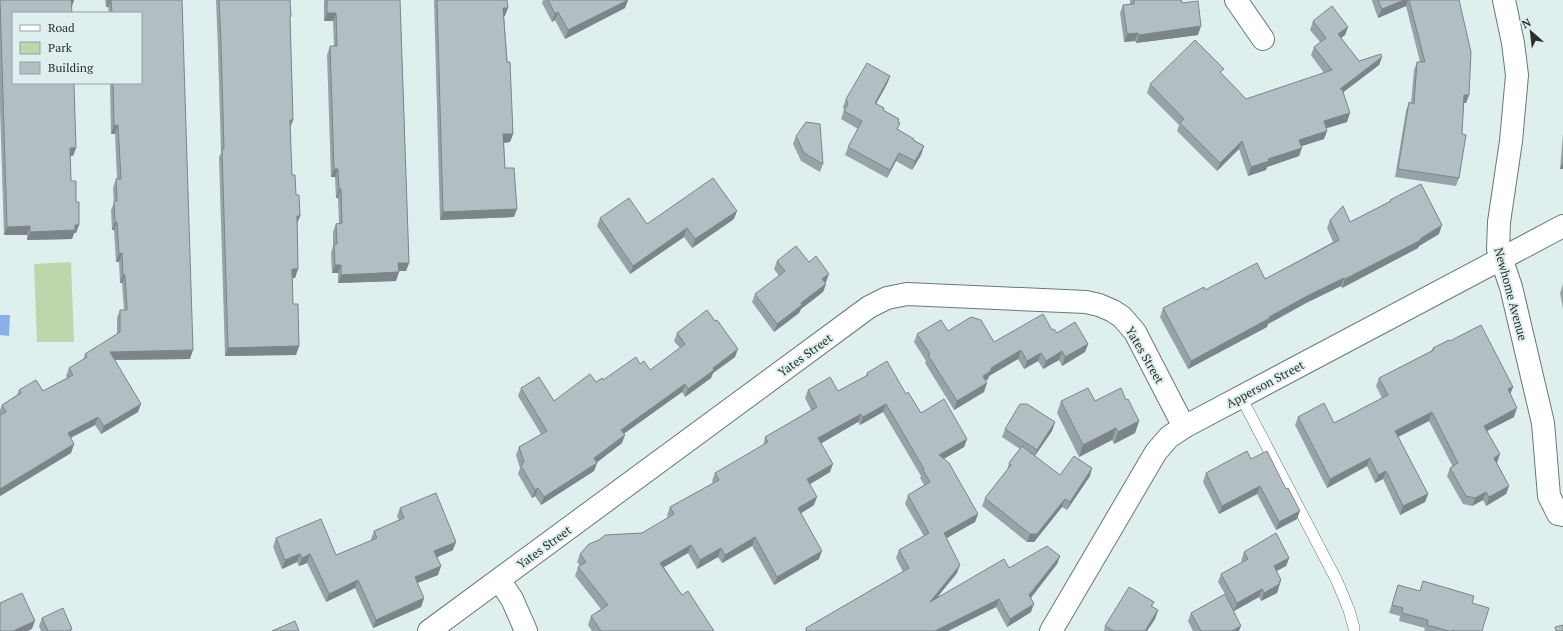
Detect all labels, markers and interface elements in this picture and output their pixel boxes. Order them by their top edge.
legend [12,12,142,84]
north arrow [1511,12,1551,52]
text: N [1519,15,1534,31]
text: Road [48,20,75,35]
text: Park [48,40,73,55]
text: Building [48,60,94,75]
street label: Newhome Avenue [1491,246,1531,342]
street label: Yates Street [1123,324,1168,387]
street label: Yates Street [775,330,836,380]
street label: Apperson Street [1223,357,1307,411]
street label: Yates Street [514,522,575,572]

